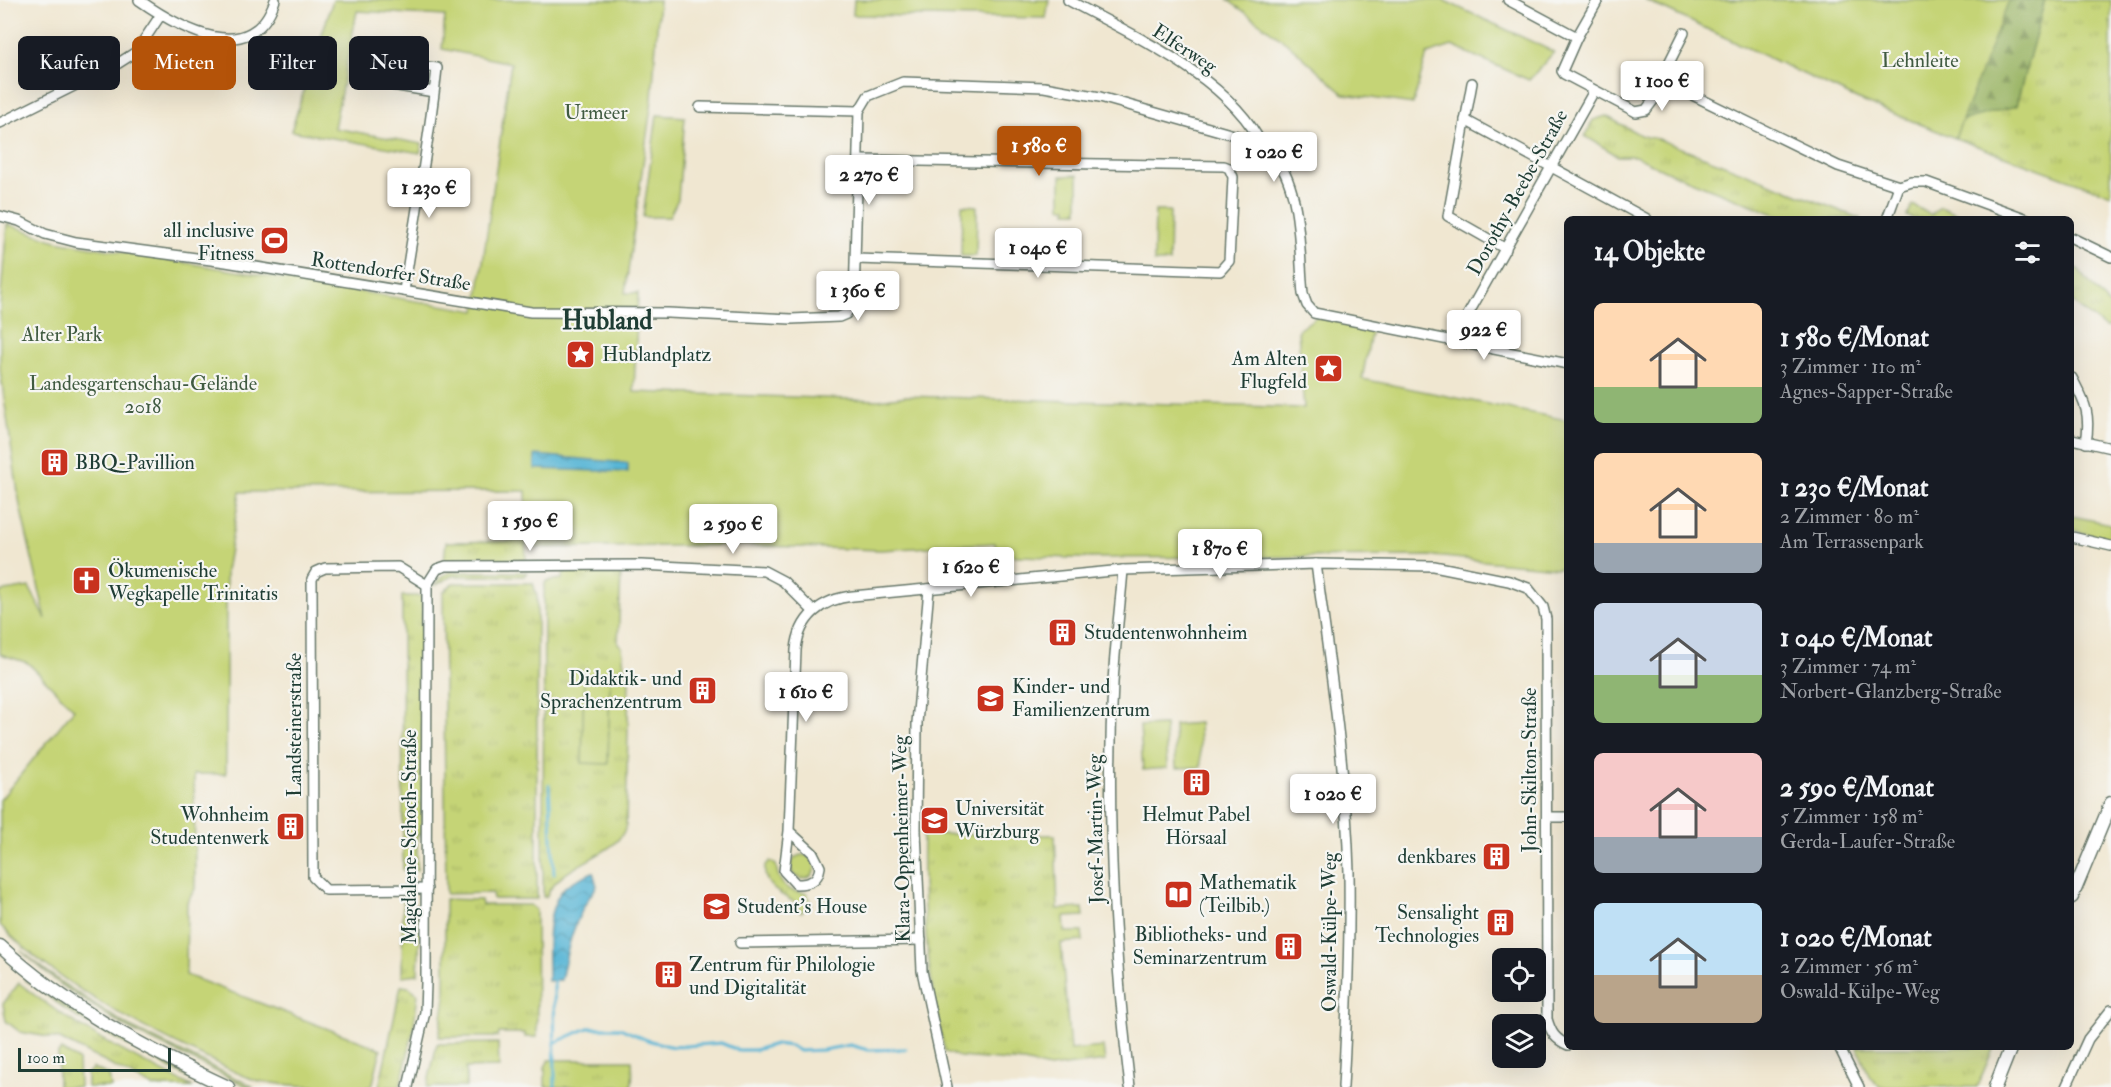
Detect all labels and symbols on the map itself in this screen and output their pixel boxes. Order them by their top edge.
street label: Elferweg [1148,18,1223,79]
park label: Lehnleite [1881,48,1959,73]
pin: 1 100 € [1607,61,1717,112]
park label: Urmeer [564,100,628,125]
street label: Dorothy-Beebe-Straße [1461,105,1573,280]
pin: 1 580 € [984,126,1094,177]
pin: 1 020 € [1219,132,1329,183]
pin: 2 270 € [814,155,924,206]
pin: 1 230 € [374,168,484,219]
place label: all inclusive Fitness [163,218,254,266]
sports icon: all inclusive Fitness [259,225,291,257]
pin: 1 040 € [983,228,1093,279]
street label: Rottendorfer Straße [309,247,472,296]
pin: 1 360 € [803,271,913,322]
district label: Hubland [562,305,652,337]
pin: 922 € [1442,310,1526,361]
park label: Alter Park [21,322,103,347]
place icon: Hublandplatz [565,338,597,370]
place label: Hublandplatz [602,342,711,368]
place label: Am Alten Flugfeld [1231,346,1307,394]
place icon: Am Alten Flugfeld [1312,353,1344,385]
park label: Landesgartenschau-Gelände 2018 [29,371,257,419]
building icon: BBQ-Pavillion [38,446,70,478]
place label: BBQ-Pavillion [75,450,195,475]
pin: 1 590 € [475,501,585,552]
pin: 2 590 € [678,504,788,555]
pin: 1 870 € [1165,529,1275,580]
pin: 1 620 € [916,547,1026,598]
place label: Ökumenische Wegkapelle Trinitatis [107,558,278,607]
church icon: Ökumenische Wegkapelle Trinitatis [71,565,103,597]
building icon: Studentenwohnheim [1047,616,1079,648]
place label: Studentenwohnheim [1084,620,1248,645]
street label: Landsteinerstraße [282,653,307,797]
place label: Didaktik- und Sprachenzentrum [540,666,682,715]
pin: 1 610 € [751,672,861,723]
building icon: Didaktik- und Sprachenzentrum [687,674,719,706]
place label: Kinder- und Familienzentrum [1012,674,1151,722]
school or university icon: Kinder- und Familienzentrum [975,682,1007,714]
street label: John-Skilton-Straße [1517,688,1542,853]
street label: Magdalene-Schoch-Straße [397,730,422,944]
street label: Klara-Oppenheimer-Weg [887,734,917,943]
street label: Josef-Martin-Weg [1082,753,1109,905]
building icon: Helmut Pabel Hörsaal [1180,767,1212,799]
pin: 1 020 € [1278,774,1388,825]
place label: Universität Würzburg [954,796,1045,844]
place label: Wohnheim Studentenwerk [150,802,269,850]
place label: Helmut Pabel Hörsaal [1142,802,1250,850]
school or university icon: Universität Würzburg [918,804,950,836]
building icon: Wohnheim Studentenwerk [274,810,306,842]
building icon: denkbares [1481,840,1513,872]
place label: denkbares [1397,844,1476,869]
street label: Oswald-Külpe-Weg [1317,851,1343,1012]
place label: Mathematik (Teilbib.) [1199,870,1297,918]
library icon: Mathematik (Teilbib.) [1162,878,1194,910]
school or university icon: Student's House [700,890,732,922]
place label: Student's House [737,894,867,919]
place label: Sensalight Technologies [1375,900,1480,948]
building icon: Sensalight Technologies [1484,907,1516,939]
place label: Bibliotheks- und Seminarzentrum [1133,922,1267,970]
building icon: Bibliotheks- und Seminarzentrum [1272,930,1304,962]
place label: Zentrum für Philologie und Digitalität [689,952,875,1000]
building icon: Zentrum für Philologie und Digitalität [652,959,684,991]
scale bar [18,1045,171,1072]

